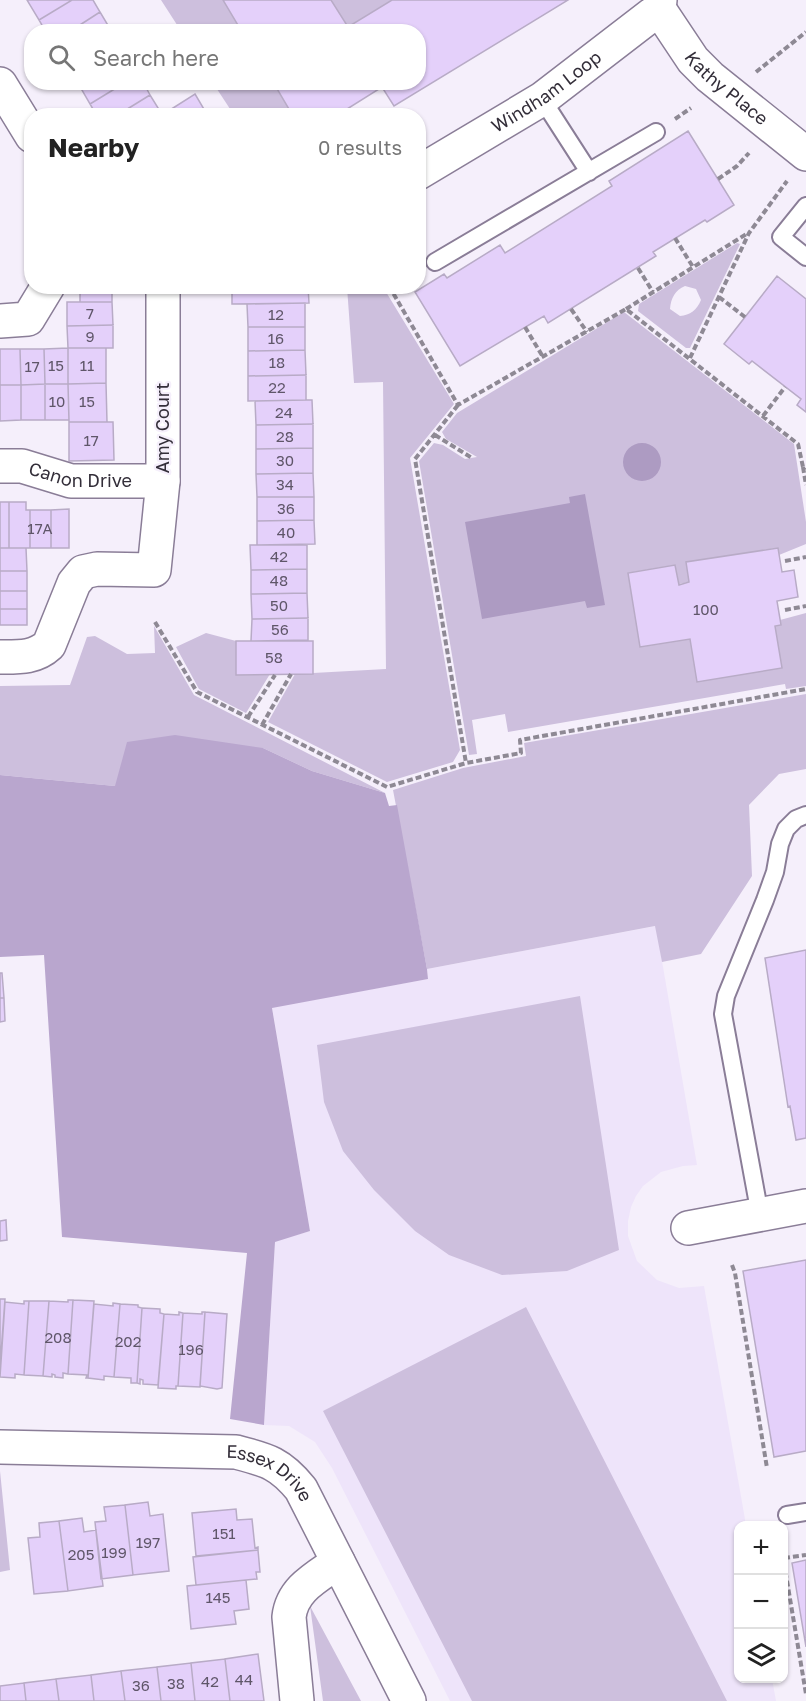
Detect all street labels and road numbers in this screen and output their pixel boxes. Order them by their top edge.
street label: Windham Loop [487,46,605,137]
street label: Kathy Place [680,47,773,129]
street label: Amy Court [151,383,173,473]
street label: Canon Drive [26,457,132,491]
street label: Essex Drive [226,1440,318,1505]

